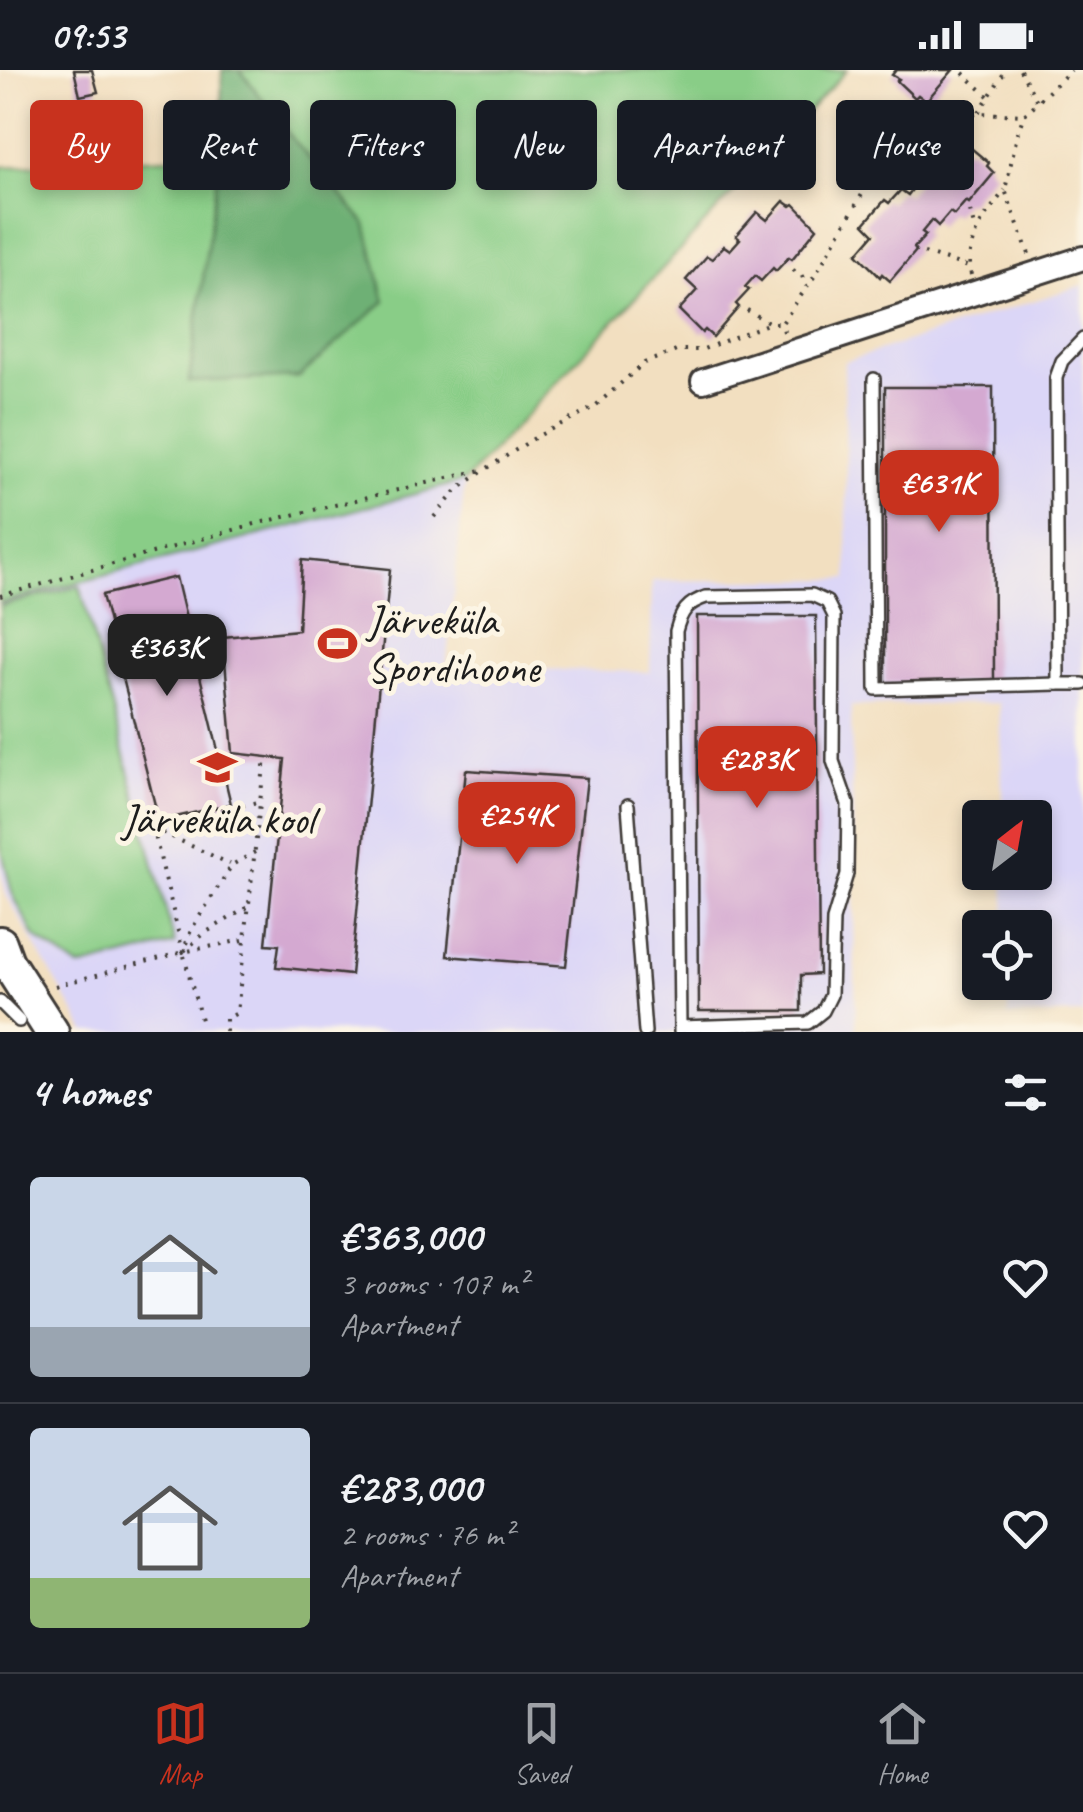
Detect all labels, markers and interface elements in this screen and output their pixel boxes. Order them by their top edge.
text: 09:53 [50,12,125,59]
chip: Buy [30,100,143,190]
chip: Rent [163,100,290,190]
chip: Filters [310,100,456,190]
chip: New [476,100,597,190]
chip: Apartment [617,100,816,190]
chip: House [836,100,974,190]
pin: €631K [869,450,1009,535]
text: €631K [902,462,976,503]
place label: Järveküla Spordihoone [365,594,542,695]
pin: €363K [97,614,237,699]
sports icon: Järveküla Spordihoone [316,623,358,665]
text: €363K [130,626,204,667]
pin: €283K [687,726,827,811]
text: €283K [720,738,794,779]
school or university icon: Järveküla kool [197,747,239,789]
pin: €254K [447,782,587,867]
place label: Järveküla kool [120,793,321,846]
text: €254K [480,794,554,835]
north arrow [962,800,1052,890]
map controls [962,800,1052,1000]
button: locate [962,910,1052,1000]
icon: filters [998,1065,1053,1120]
text: 4 homes [30,1066,149,1119]
text: €363,000 [340,1210,482,1263]
icon: home [110,1217,230,1337]
icon: heart [998,1250,1053,1305]
text: 3 rooms · 107 m² [340,1263,527,1304]
text: Apartment [340,1304,458,1345]
text: €283,000 [340,1461,481,1514]
icon: home [110,1468,230,1588]
icon: heart [998,1501,1053,1556]
text: 2 rooms · 76 m² [340,1514,513,1555]
text: Apartment [340,1555,458,1596]
tab: Map [153,1696,208,1791]
tab: Saved [514,1696,569,1791]
tab: Home [875,1696,930,1791]

